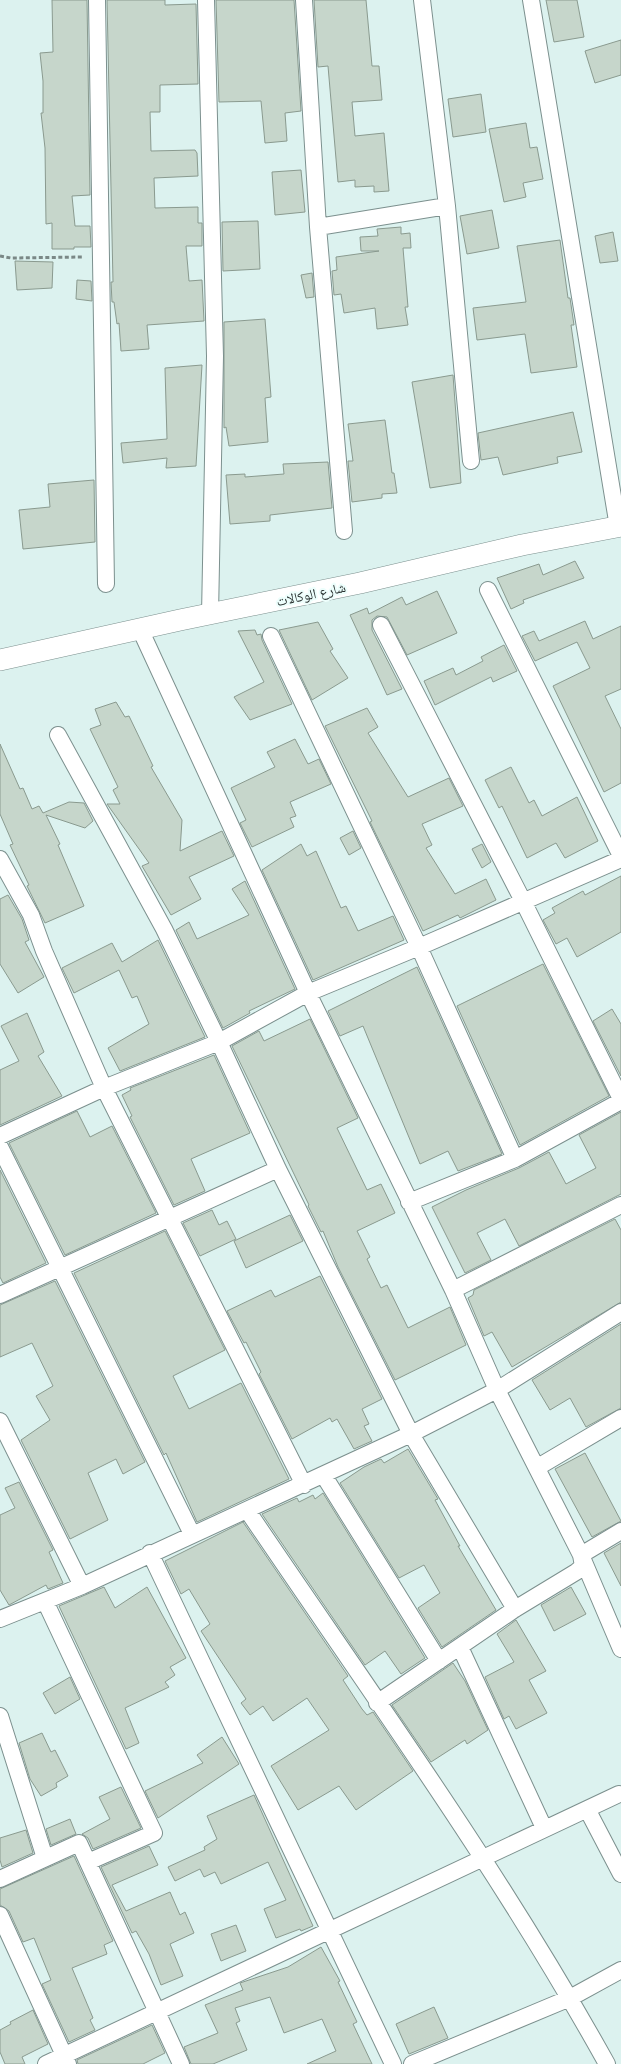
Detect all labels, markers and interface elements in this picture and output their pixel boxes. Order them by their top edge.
street label: شارع الوكالات [275,578,348,611]

